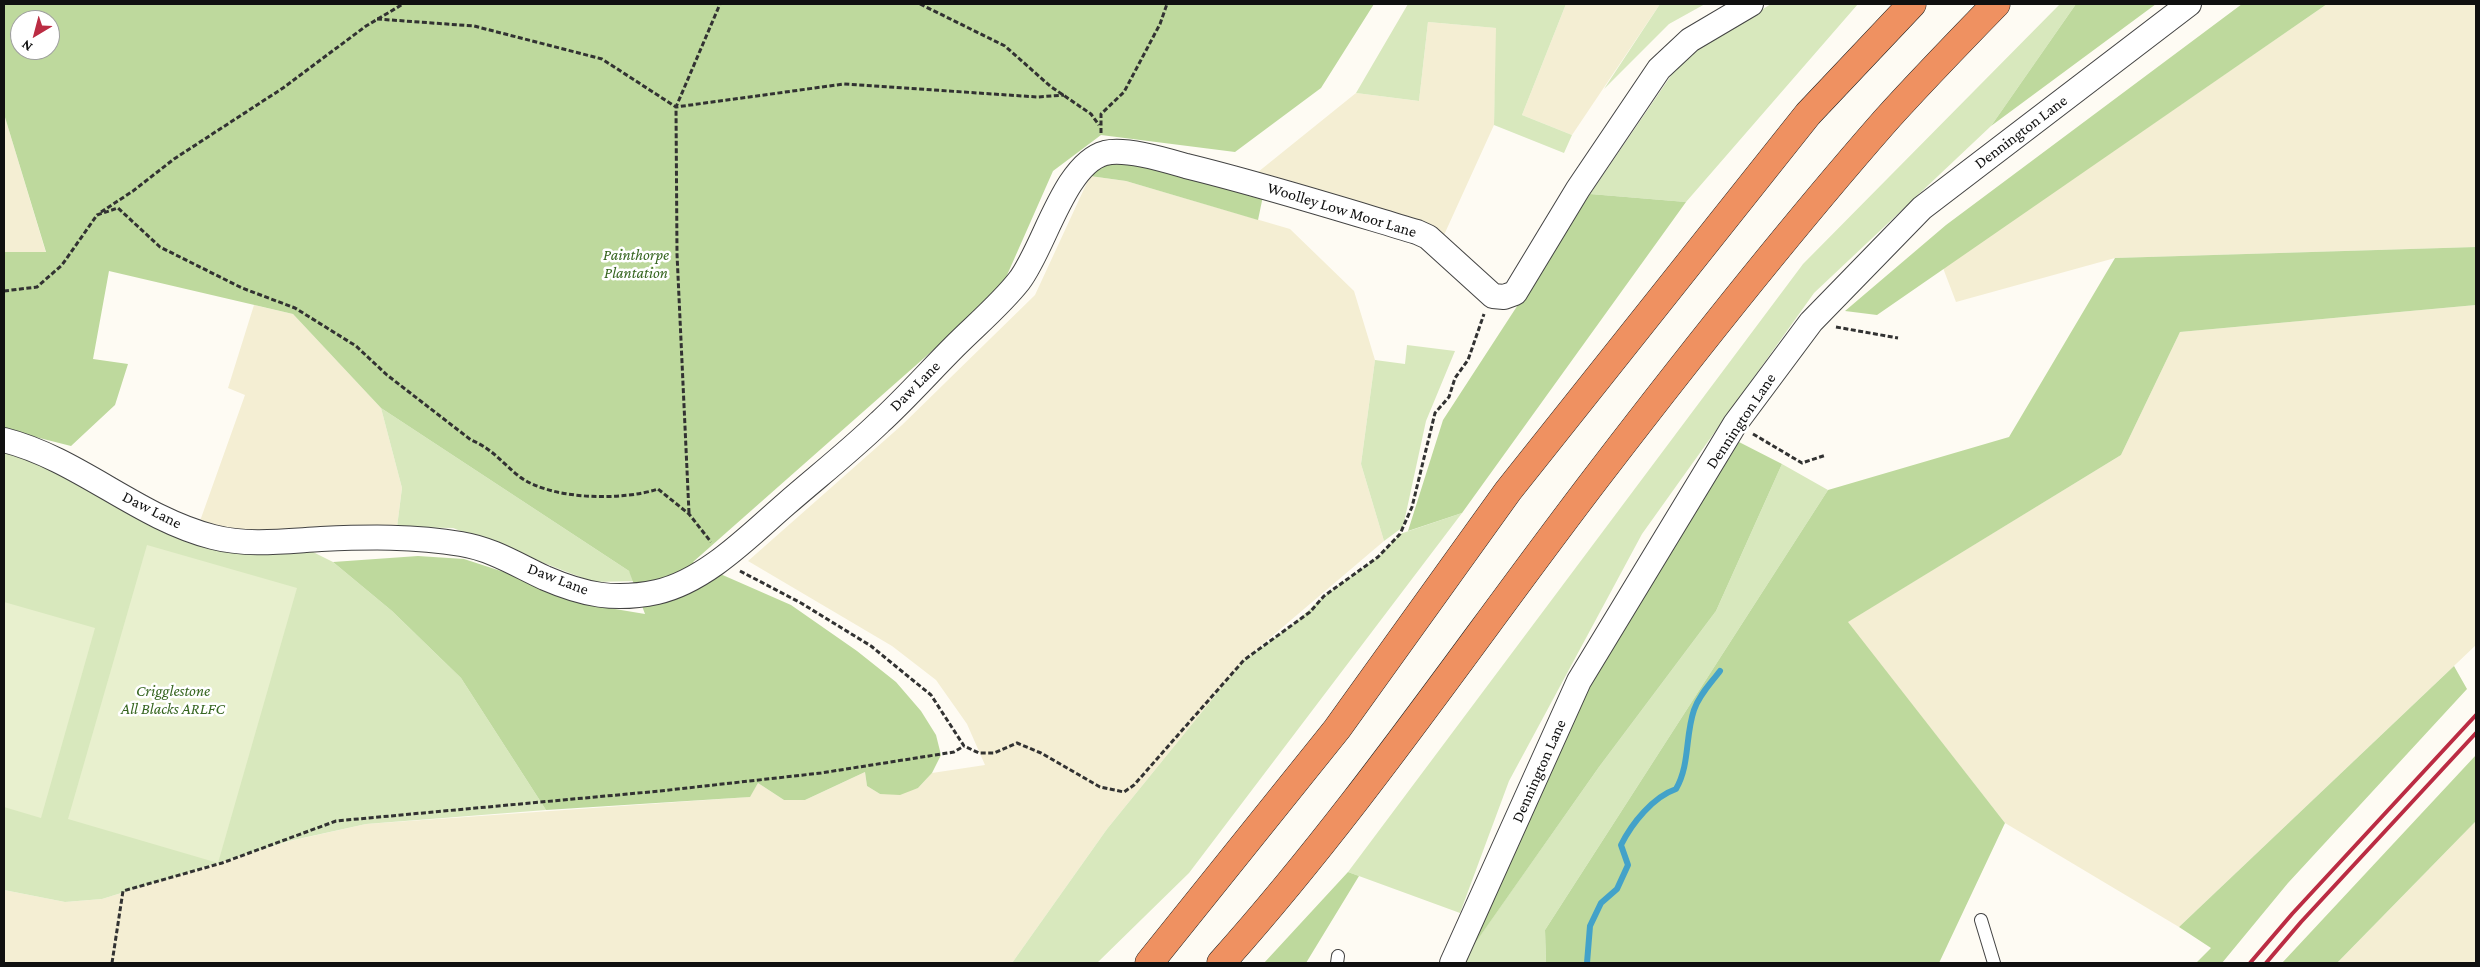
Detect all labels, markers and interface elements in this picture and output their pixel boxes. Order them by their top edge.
north arrow [10,10,60,60]
text: N [18,37,35,55]
street label: Dennington Lane [1971,91,2071,173]
street label: Woolley Low Moor Lane [1265,178,1419,242]
park label: Painthorpe Plantation [603,245,669,283]
street label: Daw Lane [886,357,944,415]
street label: Dennington Lane [1702,370,1780,472]
street label: Daw Lane [119,487,185,533]
street label: Daw Lane [525,559,591,599]
park label: Crigglestone All Blacks ARLFC [121,681,225,719]
street label: Dennington Lane [1508,716,1570,826]

